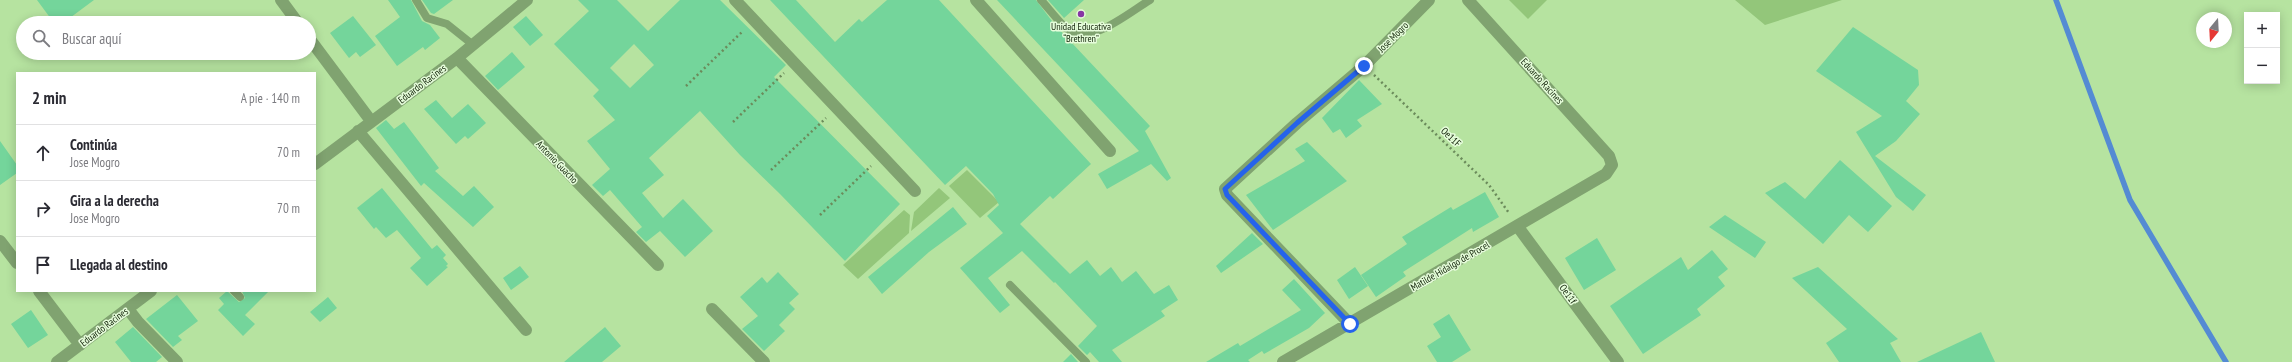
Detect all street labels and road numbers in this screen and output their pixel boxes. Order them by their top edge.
street label: Jose Mogro [1374,19,1411,56]
street label: Eduardo Racines [1518,56,1566,107]
street label: Eduardo Racines [395,61,449,106]
street label: Oe11F [1438,124,1464,150]
street label: Antonio Guacho [533,138,581,186]
street label: Matilde Hidalgo de Procel [1408,238,1492,294]
street label: Oe11f [1557,282,1580,307]
street label: Eduardo Racines [77,304,131,349]

